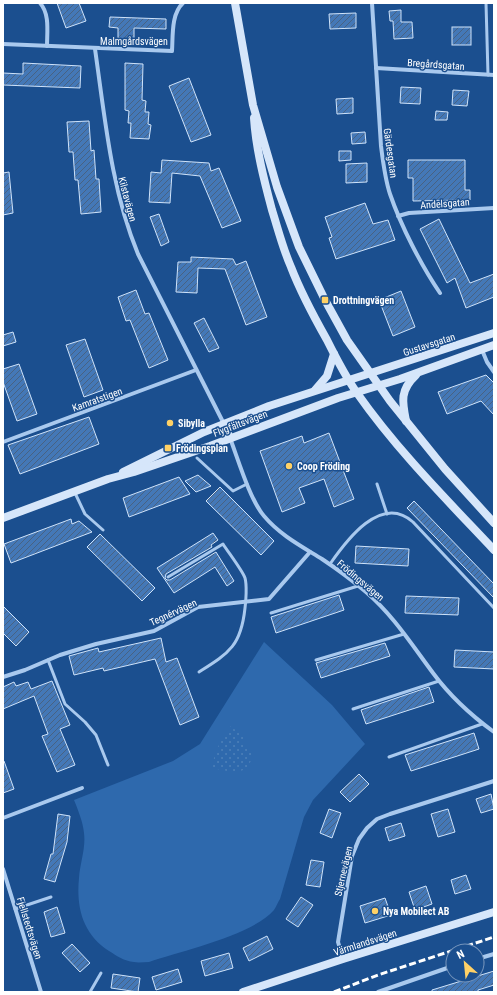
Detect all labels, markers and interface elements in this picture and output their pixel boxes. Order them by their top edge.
street label: Malmgårdsvägen [100,36,168,47]
street label: Bregårdsgatan [407,57,465,72]
street label: Gärdesgatan [382,127,399,179]
street label: Kilstavägen [116,176,139,223]
street label: Andelsgatan [420,196,470,211]
marker: Drottningvägen [320,295,330,305]
place label: Drottningvägen [333,295,394,306]
street label: Gustavsgatan [402,331,457,358]
street label: Kamratstigen [71,385,124,414]
street label: Flygfältsvägen [211,408,269,439]
marker: Sibylla [165,418,175,428]
place label: Sibylla [178,418,205,429]
marker: Frödingsplan [163,443,173,453]
place label: Frödingsplan [176,443,228,454]
marker: Coop Fröding [284,461,294,471]
place label: Coop Fröding [297,461,350,472]
street label: Frödingsvägen [335,558,386,603]
street label: Tegnérvägen [148,597,199,628]
street label: Stjernevägen [332,845,355,897]
street label: Fjellstedtsvägen [15,896,44,961]
marker: Nya Mobilect AB [370,906,380,916]
place label: Nya Mobilect AB [383,906,450,917]
street label: Värmlandsvägen [332,927,398,958]
north arrow [445,943,485,983]
text: N [455,947,467,962]

